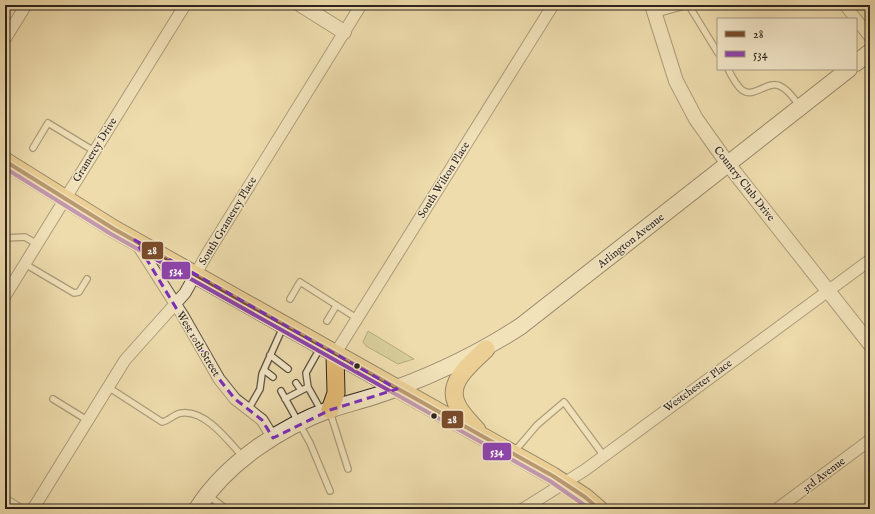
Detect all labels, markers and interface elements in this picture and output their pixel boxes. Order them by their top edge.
legend [717,18,857,70]
text: 28 [753,27,764,42]
text: 534 [753,47,768,62]
street label: Gramercy Drive [70,115,120,185]
street label: South Wilton Place [415,139,473,221]
street label: Country Club Drive [710,144,778,224]
street label: South Gramercy Place [196,174,260,268]
street label: Arlington Avenue [594,211,667,272]
line badge: 28 [141,241,164,260]
text: 28 [147,244,157,258]
line badge: 534 [161,261,191,280]
text: 534 [169,264,183,278]
street label: West 10th Street [173,309,223,379]
street label: Westchester Place [661,356,735,416]
unlabelled marker [352,361,362,371]
line badge: 28 [441,410,464,429]
unlabelled marker [429,411,439,421]
text: 28 [447,413,457,427]
line badge: 534 [482,442,512,461]
text: 534 [490,445,504,459]
street label: 3rd Avenue [800,454,848,496]

